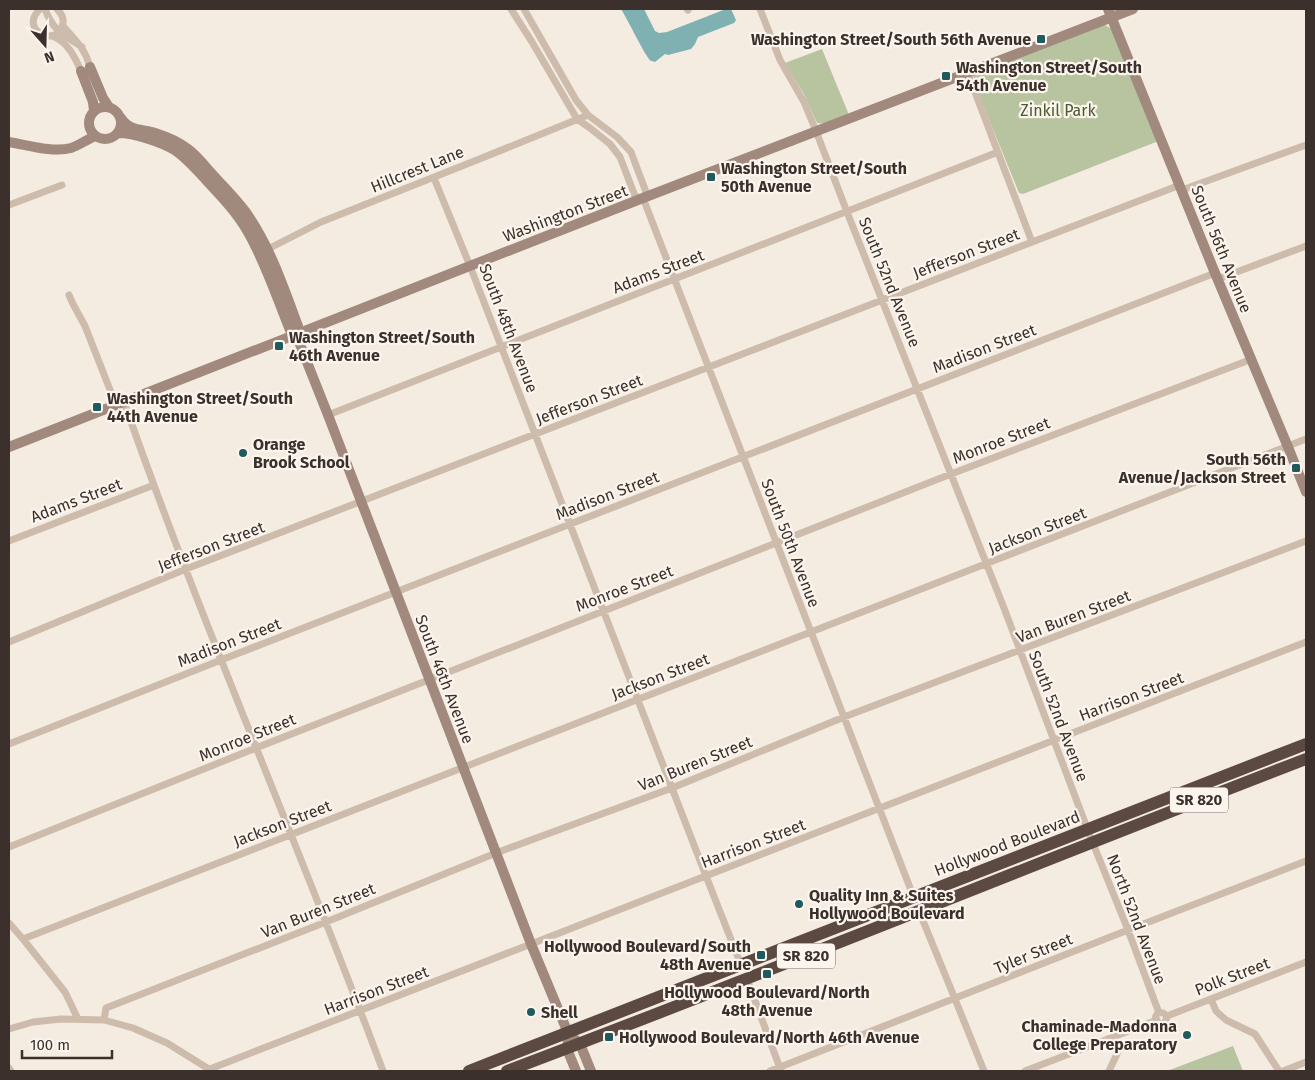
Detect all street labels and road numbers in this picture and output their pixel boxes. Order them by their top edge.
street label: Hillcrest Lane [368,142,467,197]
street label: Washington Street [500,181,631,246]
street label: South 56th Avenue [1187,183,1256,316]
street label: South 52nd Avenue [855,214,924,350]
street label: Jefferson Street [910,224,1022,283]
street label: Adams Street [610,245,707,298]
street label: South 48th Avenue [475,261,542,395]
street label: Madison Street [930,320,1039,377]
street label: Jefferson Street [533,370,645,429]
street label: Monroe Street [950,413,1053,468]
street label: Madison Street [553,467,662,524]
street label: Adams Street [28,474,125,527]
street label: South 50th Avenue [757,476,824,610]
street label: Jackson Street [986,503,1089,558]
street label: Jefferson Street [155,517,267,576]
street label: Monroe Street [573,561,676,616]
street label: Van Buren Street [1013,586,1133,647]
street label: South 46th Avenue [411,612,478,746]
street label: Madison Street [175,614,284,671]
street label: South 52nd Avenue [1025,648,1092,784]
street label: Jackson Street [609,649,712,704]
street label: Harrison Street [1076,668,1186,725]
street label: Monroe Street [196,709,299,765]
street label: Van Buren Street [636,732,755,795]
road number: SR 820 [1170,788,1228,812]
street label: Jackson Street [231,796,334,851]
street label: Hollywood Boulevard [932,807,1083,880]
street label: Harrison Street [698,815,808,872]
street label: North 52nd Avenue [1103,851,1170,987]
street label: Van Buren Street [259,879,378,942]
street label: Tyler Street [991,929,1075,978]
road number: SR 820 [777,944,835,968]
street label: Polk Street [1192,953,1273,999]
street label: Harrison Street [321,962,431,1019]

